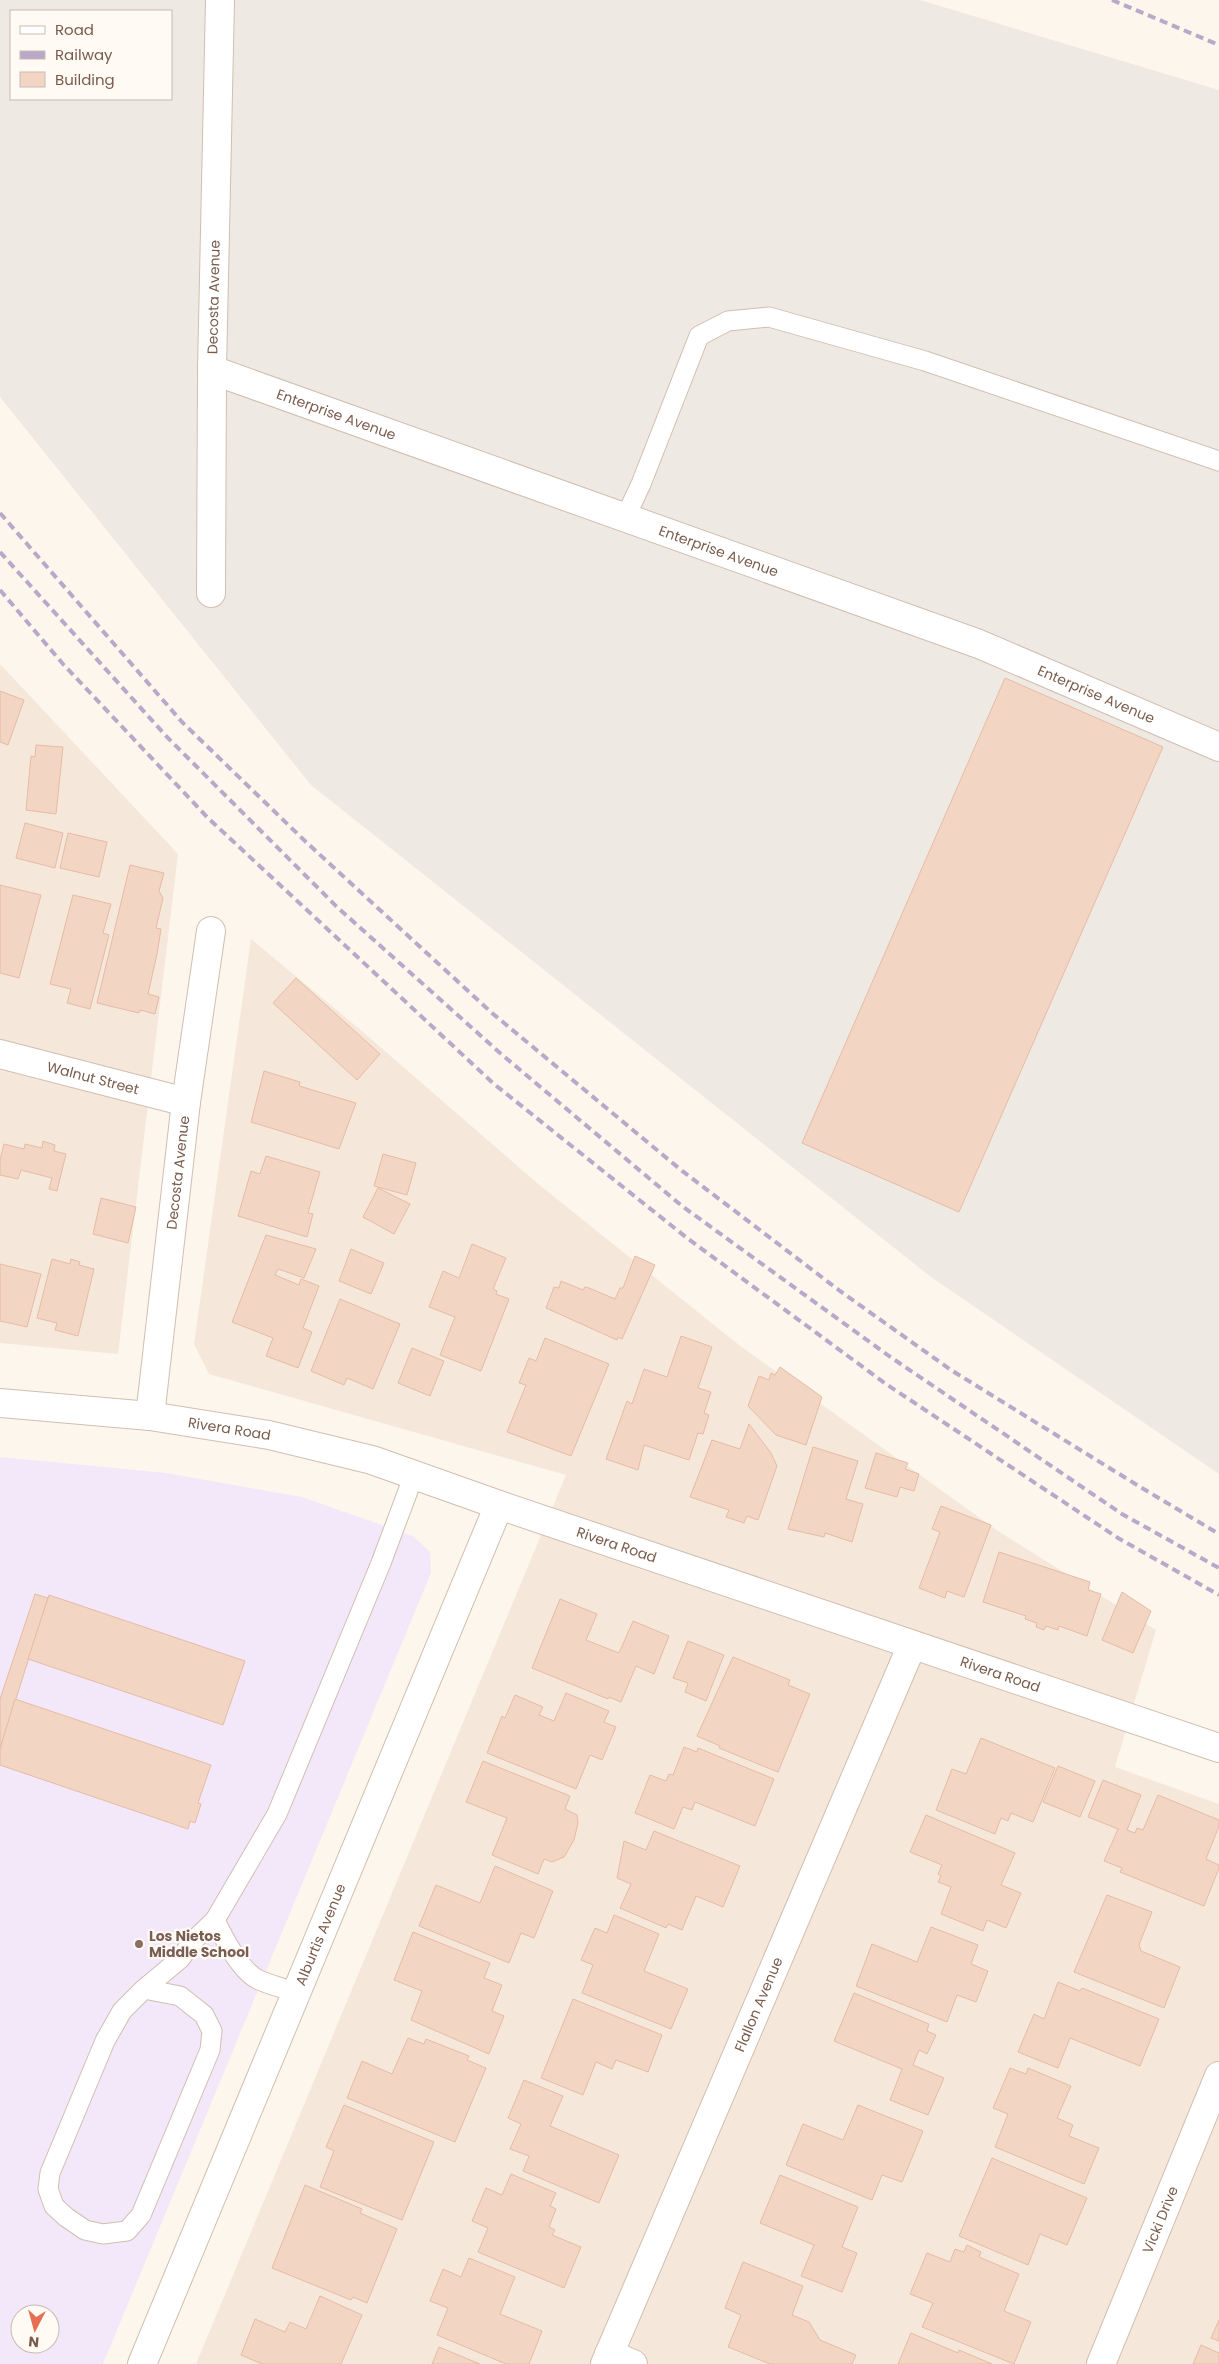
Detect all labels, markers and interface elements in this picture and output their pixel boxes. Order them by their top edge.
legend [10,10,172,100]
text: Road [55,19,94,40]
text: Railway [55,44,113,65]
text: Building [55,69,115,90]
street label: Decosta Avenue [202,239,225,354]
street label: Enterprise Avenue [274,384,399,445]
street label: Enterprise Avenue [656,520,781,582]
street label: Enterprise Avenue [1034,660,1158,728]
street label: Walnut Street [45,1057,141,1099]
street label: Decosta Avenue [161,1114,194,1231]
street label: Rivera Road [187,1412,272,1445]
street label: Rivera Road [574,1522,659,1568]
street label: Rivera Road [958,1651,1043,1697]
street label: Alburtis Avenue [290,1880,351,1989]
place label: Los Nietos Middle School [149,1926,249,1962]
marker: Los Nietos Middle School [133,1938,145,1950]
street label: Flallon Avenue [729,1954,788,2055]
street label: Vicki Drive [1137,2183,1183,2256]
north arrow [10,2304,60,2354]
text: N [27,2331,40,2352]

